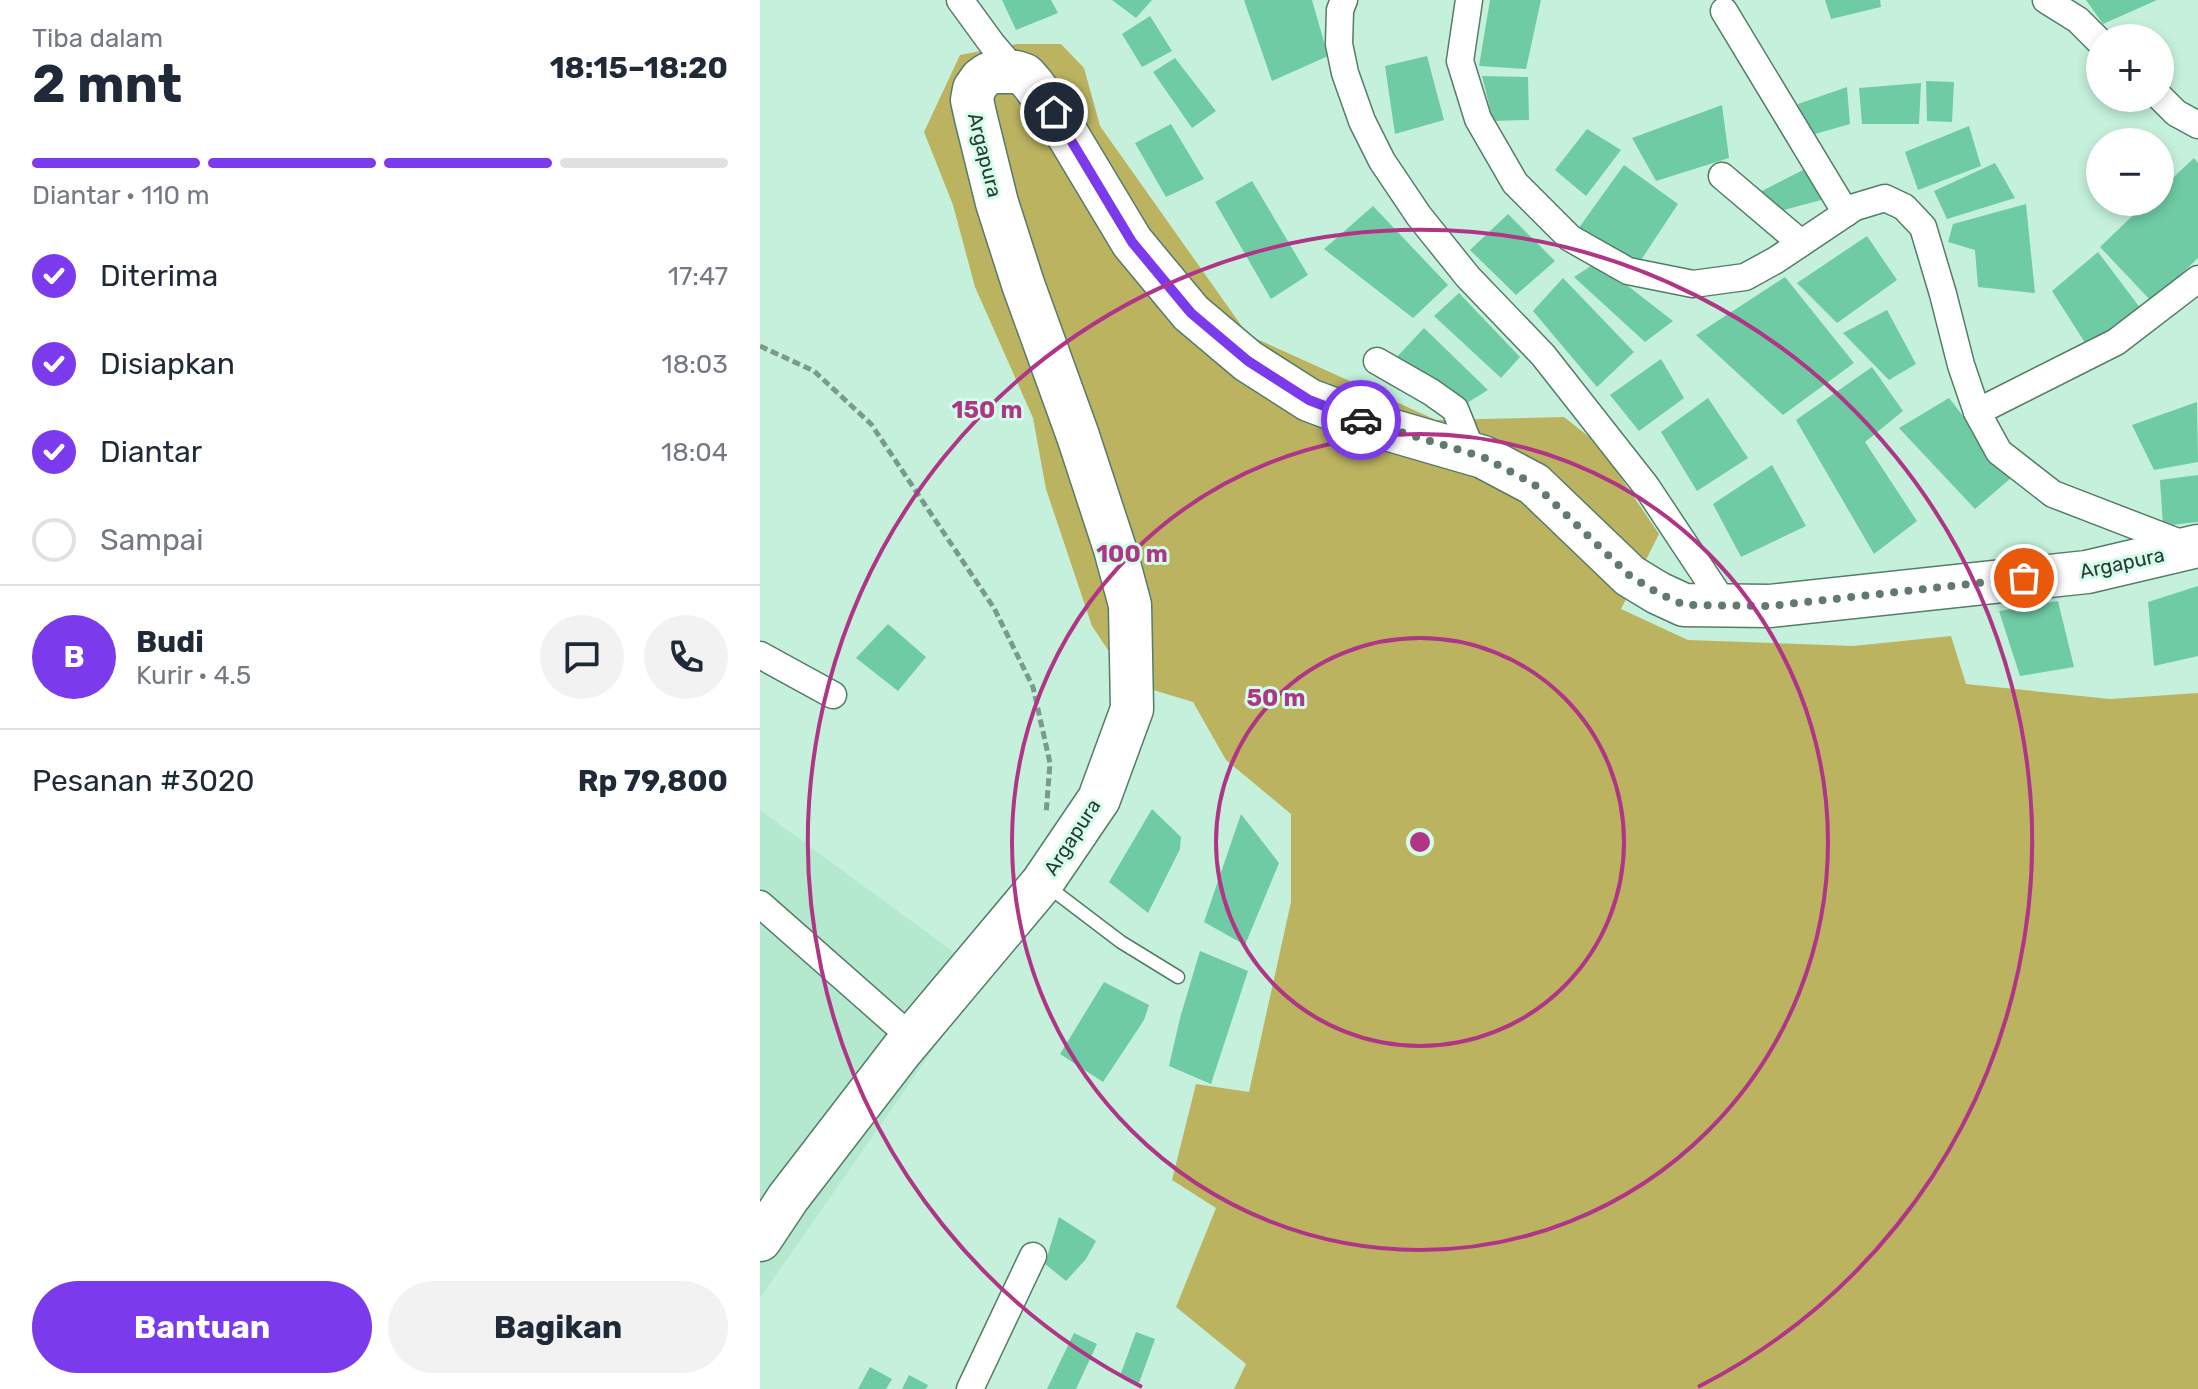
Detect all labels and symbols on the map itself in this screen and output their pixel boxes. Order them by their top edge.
pin [1020,78,1088,146]
street label: Argapura [963,110,1007,200]
courier [1321,380,1401,460]
text: 150 m [952,396,1022,424]
text: 100 m [1096,540,1168,568]
street label: Argapura [2077,542,2167,584]
pin [1990,544,2058,612]
text: 50 m [1247,684,1305,712]
street label: Argapura [1038,794,1106,880]
centre of rings [1406,828,1434,856]

